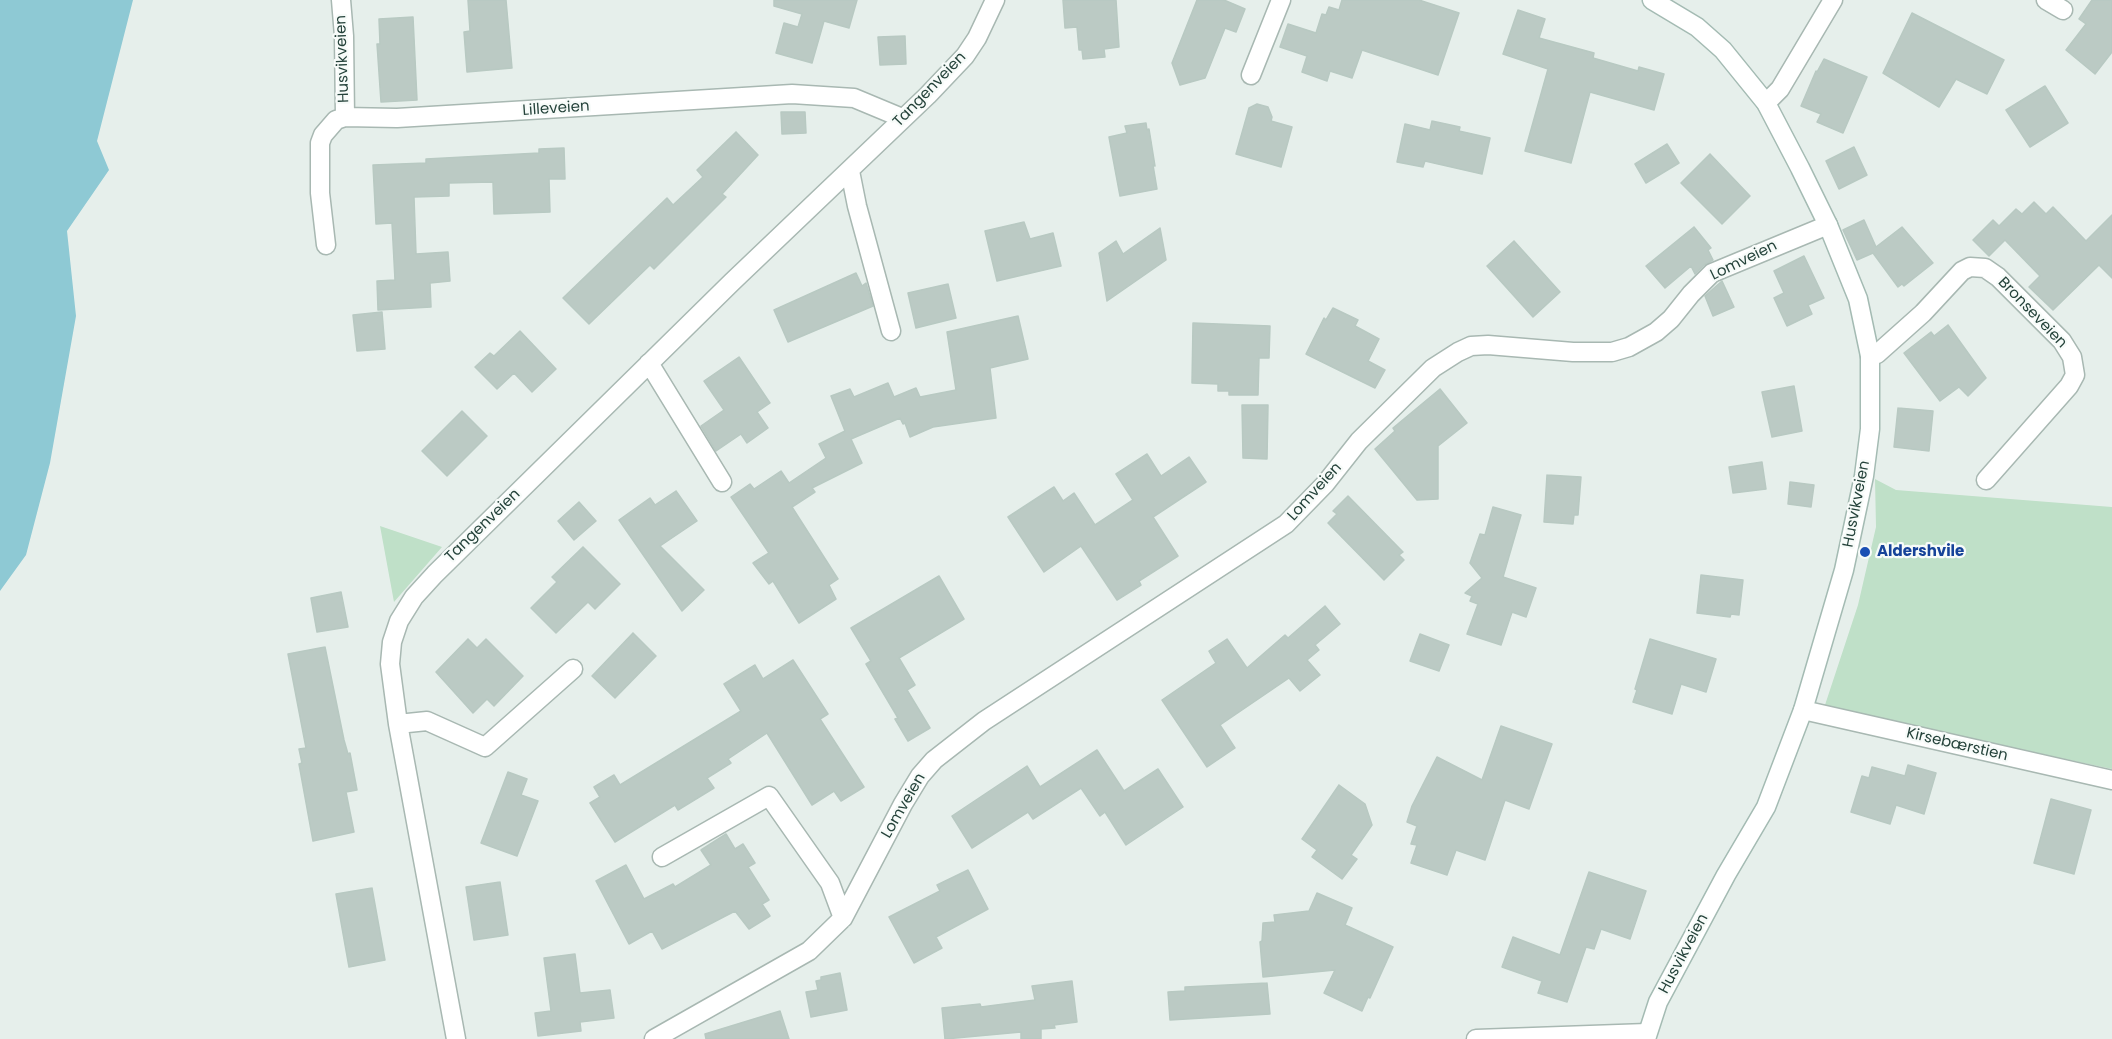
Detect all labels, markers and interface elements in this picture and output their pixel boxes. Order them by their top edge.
street label: Husvikveien [332,15,354,103]
street label: Tangenveien [890,49,970,131]
street label: Lilleveien [522,98,590,120]
street label: Lomveien [1708,237,1780,285]
street label: Bronseveien [1994,274,2070,352]
street label: Lomveien [1284,459,1346,525]
street label: Husvikveien [1840,459,1874,549]
street label: Tangenveien [442,486,524,566]
place label: Aldershvile [1877,543,1964,561]
marker: Aldershvile [1858,545,1872,559]
street label: Kirsebærstien [1905,725,2009,765]
street label: Lomveien [878,770,930,842]
street label: Husvikveien [1655,911,1713,997]

